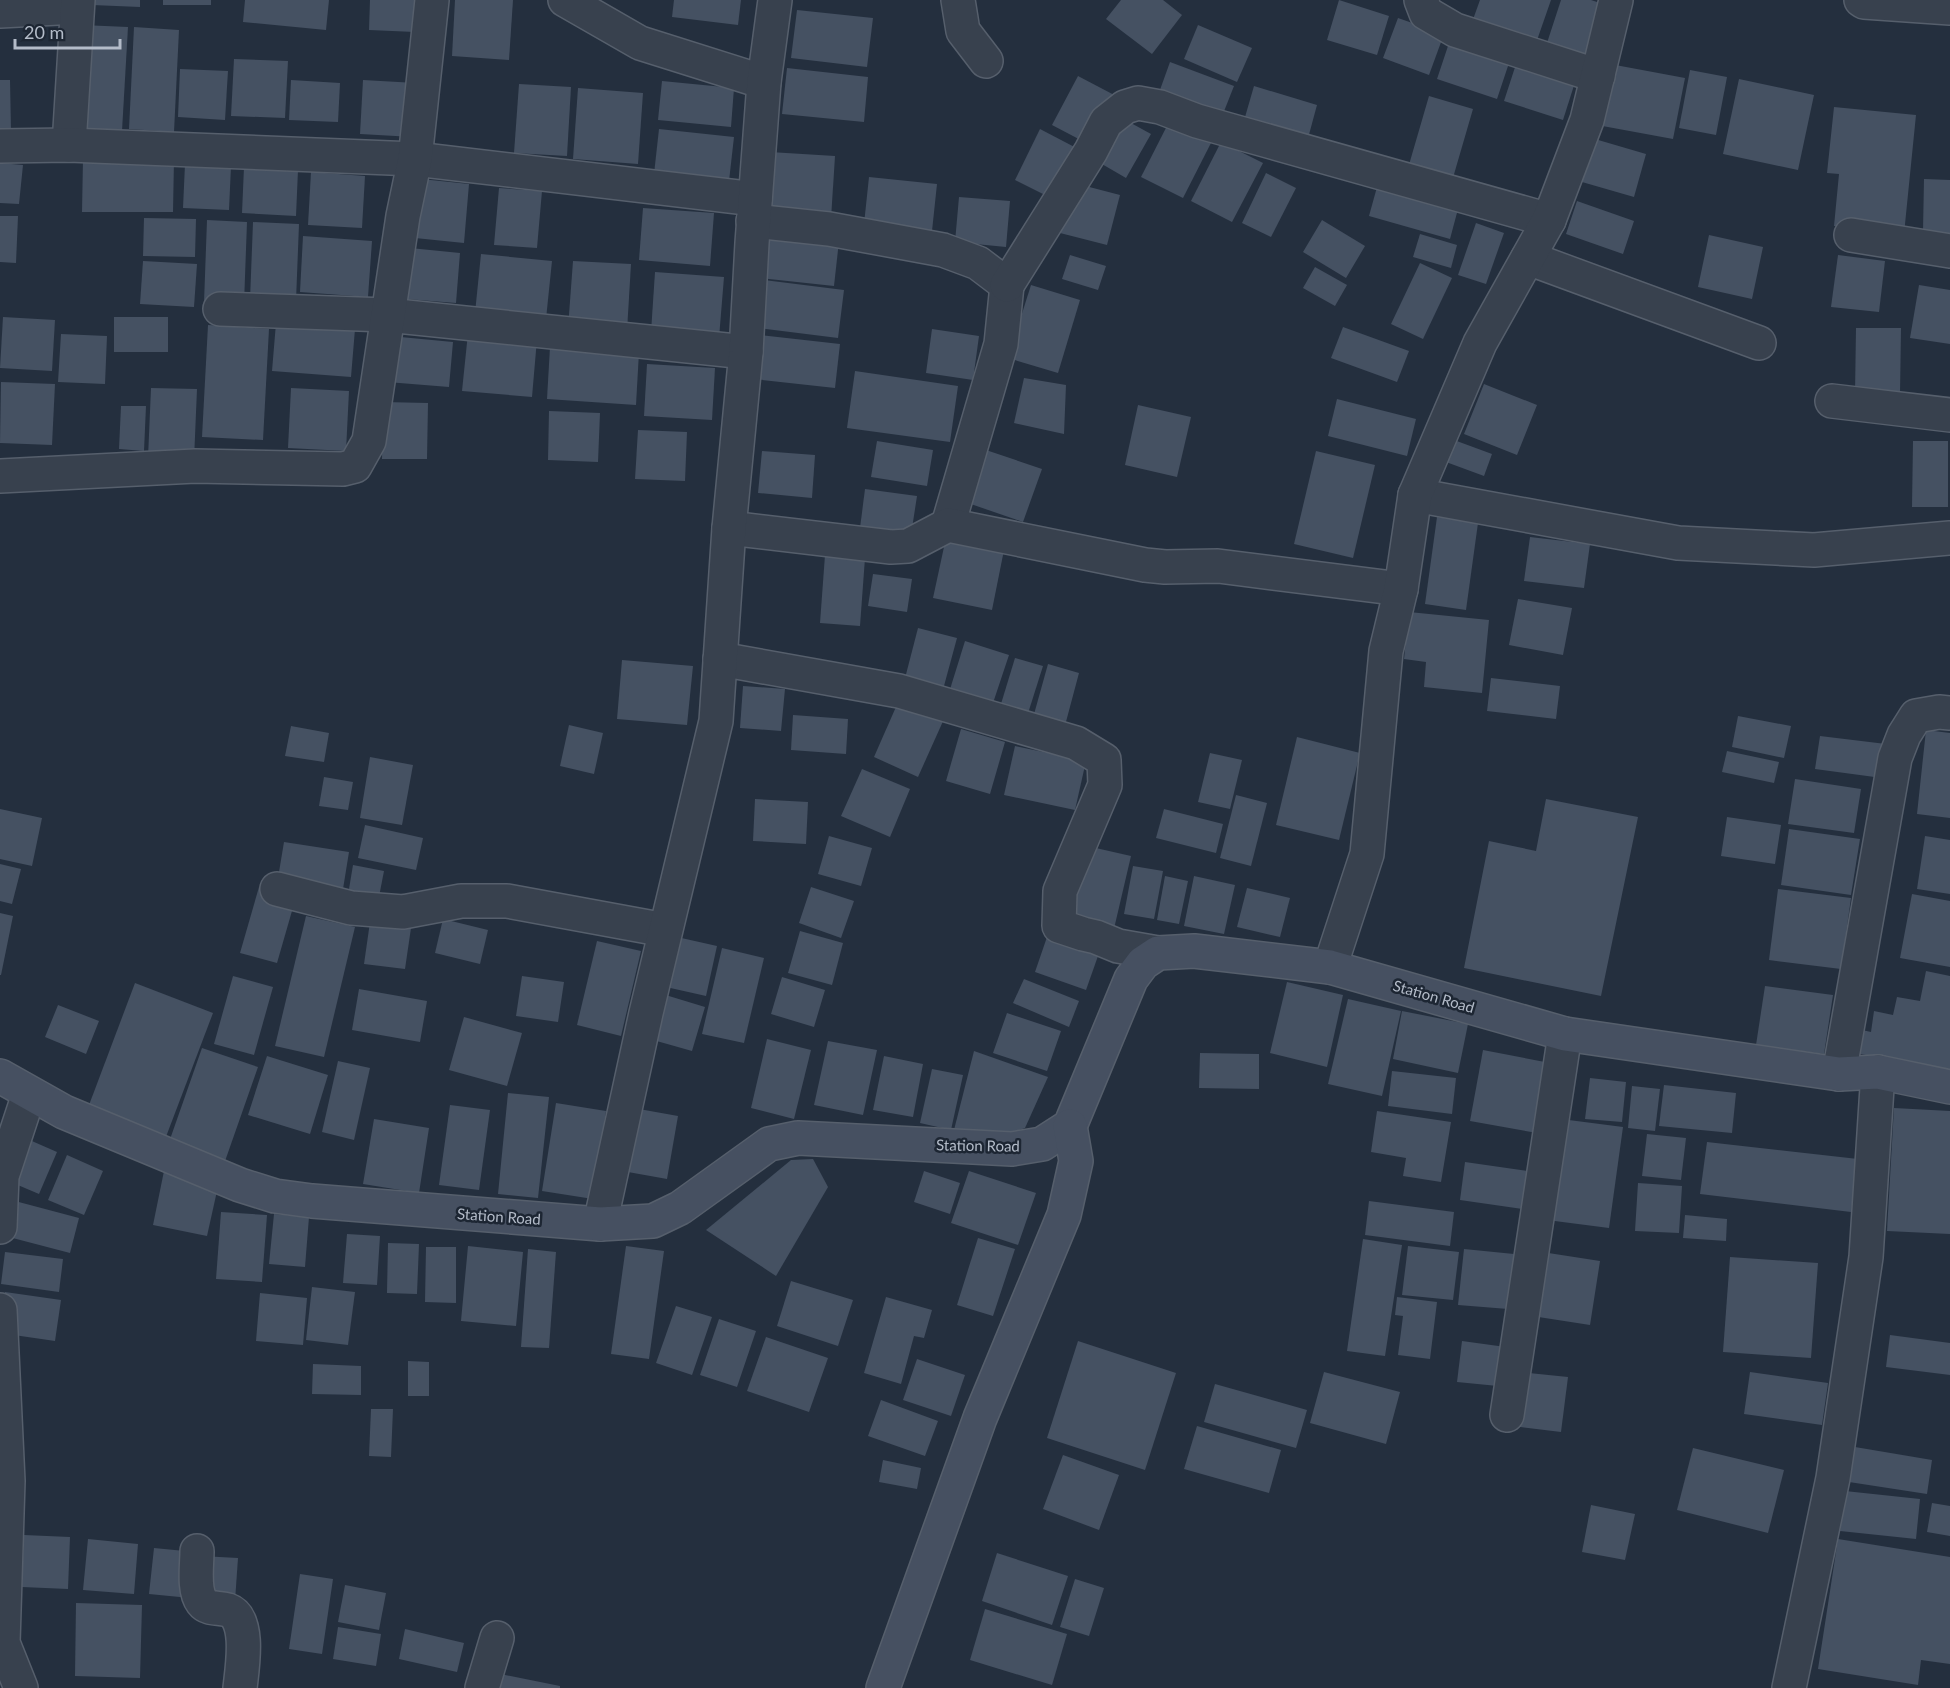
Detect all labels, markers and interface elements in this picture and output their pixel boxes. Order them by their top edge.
scale bar [15,12,120,50]
text: 20 m [24,21,64,43]
street label: Station Road [1391,976,1477,1016]
street label: Station Road [936,1135,1020,1155]
street label: Station Road [457,1204,541,1228]

